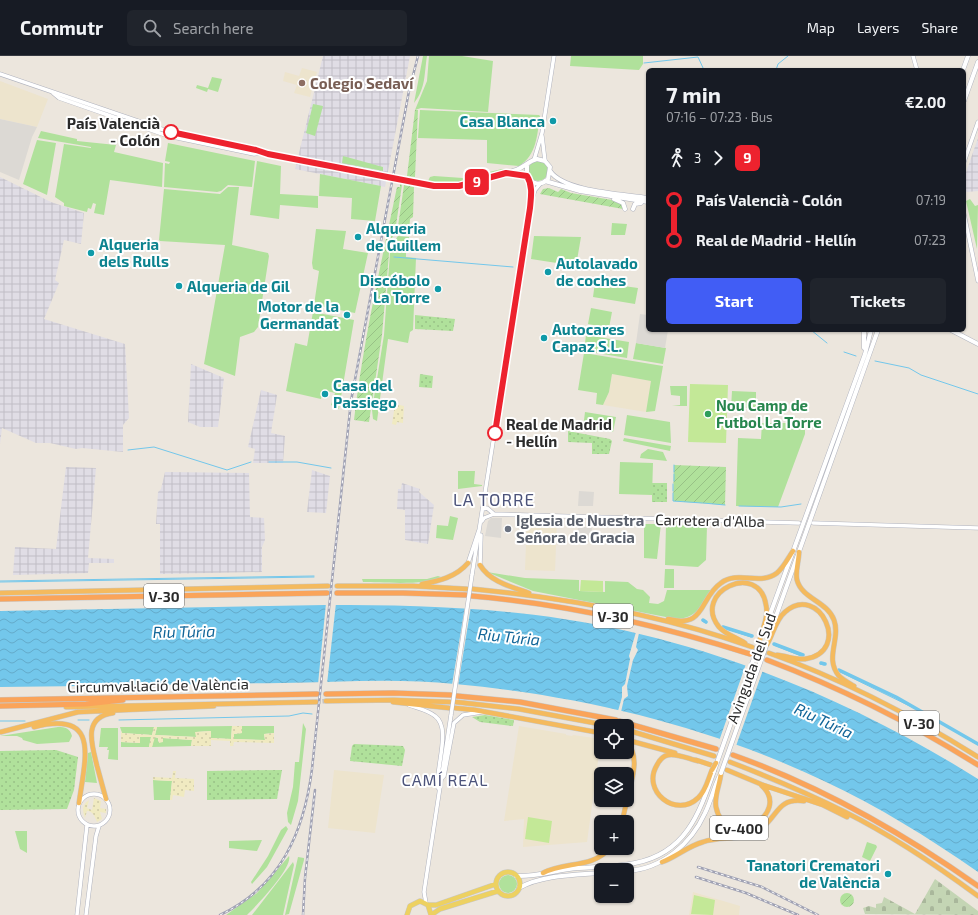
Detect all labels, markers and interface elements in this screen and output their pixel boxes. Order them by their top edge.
search box [127,10,407,46]
text: Commutr [20,16,103,39]
icon: search [141,17,163,39]
text: Search here [173,19,254,37]
text: Map [807,19,835,36]
text: Layers [857,19,899,36]
text: Share [921,19,958,36]
place label: Colegio Sedaví [310,74,414,92]
marker: Colegio Sedaví [297,78,307,88]
text: 7 min [666,81,721,107]
text: €2.00 [905,93,946,111]
text: 07:16 – 07:23 · Bus [666,109,773,125]
place label: Casa Blanca [460,112,545,130]
place label: País Valencià - Colón [67,114,160,149]
marker: Casa Blanca [548,116,558,126]
marker: País Valencià - Colón [163,124,179,140]
icon: walk [666,147,688,169]
icon: forward [707,147,729,169]
text: 9 [743,149,752,166]
text: 3 [694,150,701,166]
line badge: 9 [464,169,490,195]
text: 9 [473,173,481,190]
text: País Valencià - Colón [696,191,842,209]
text: 07:19 [916,192,946,208]
place label: Alqueria de Guillem [366,219,441,254]
text: Real de Madrid - Hellín [696,231,856,249]
marker: Alqueria de Guillem [353,232,363,242]
text: 07:23 [914,232,946,248]
place label: Alqueria dels Rulls [99,235,169,270]
marker: Alqueria dels Rulls [86,248,96,258]
place label: Autolavado de coches [556,254,638,289]
marker: Autolavado de coches [543,267,553,277]
place label: Discóbolo La Torre [360,271,430,306]
place label: Alqueria de Gil [187,277,290,295]
button: Start [666,278,802,324]
button: Tickets [810,278,946,324]
marker: Alqueria de Gil [174,281,184,291]
marker: Discóbolo La Torre [433,284,443,294]
place label: Motor de la Germandat [258,297,339,332]
marker: Motor de la Germandat [342,310,352,320]
place label: Autocares Capaz S.L. [552,320,625,355]
marker: Autocares Capaz S.L. [539,333,549,343]
place label: Casa del Passiego [333,376,397,411]
marker: Casa del Passiego [320,389,330,399]
place label: Nou Camp de Futbol La Torre [716,396,822,431]
marker: Nou Camp de Futbol La Torre [703,409,713,419]
place label: Real de Madrid - Hellín [506,415,612,450]
marker: Real de Madrid - Hellín [487,425,503,441]
district label: LA TORRE [453,489,535,509]
street label: Carretera d'Alba [655,510,765,530]
place label: Iglesia de Nuestra Señora de Gracia [516,511,644,546]
marker: Iglesia de Nuestra Señora de Gracia [503,524,513,534]
road number: V-30 [144,584,184,608]
road number: V-30 [593,604,633,628]
street label: Avinguda del Sud [723,610,779,726]
water label: Riu Túria [153,621,215,641]
water label: Riu Túria [477,623,541,649]
street label: Circumval·lació de València [67,674,249,696]
water label: Riu Túria [792,698,856,742]
road number: V-30 [899,711,939,735]
map controls [594,719,634,903]
button: locate [594,719,634,759]
button: layers [594,767,634,807]
district label: CAMÍ REAL [402,770,488,789]
button: + [594,815,634,855]
road number: Cv-400 [710,816,768,840]
place label: Tanatori Crematori de València [747,856,880,891]
button: − [594,863,634,903]
marker: Tanatori Crematori de València [883,869,893,879]

